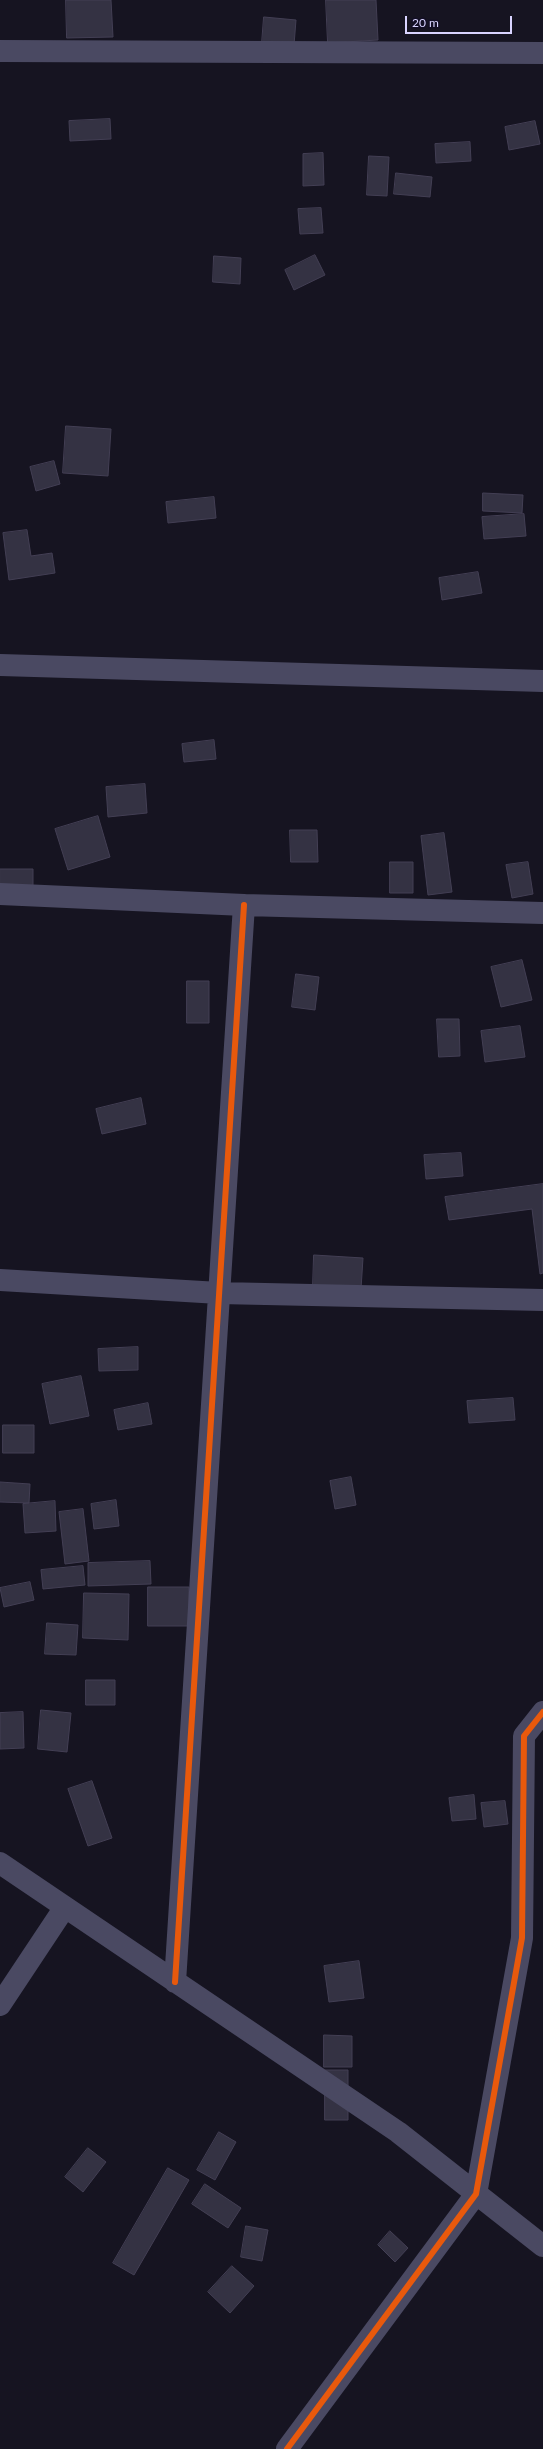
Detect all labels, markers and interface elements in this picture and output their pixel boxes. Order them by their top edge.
scale bar [407,8,514,34]
text: 20 m [412,15,439,30]

